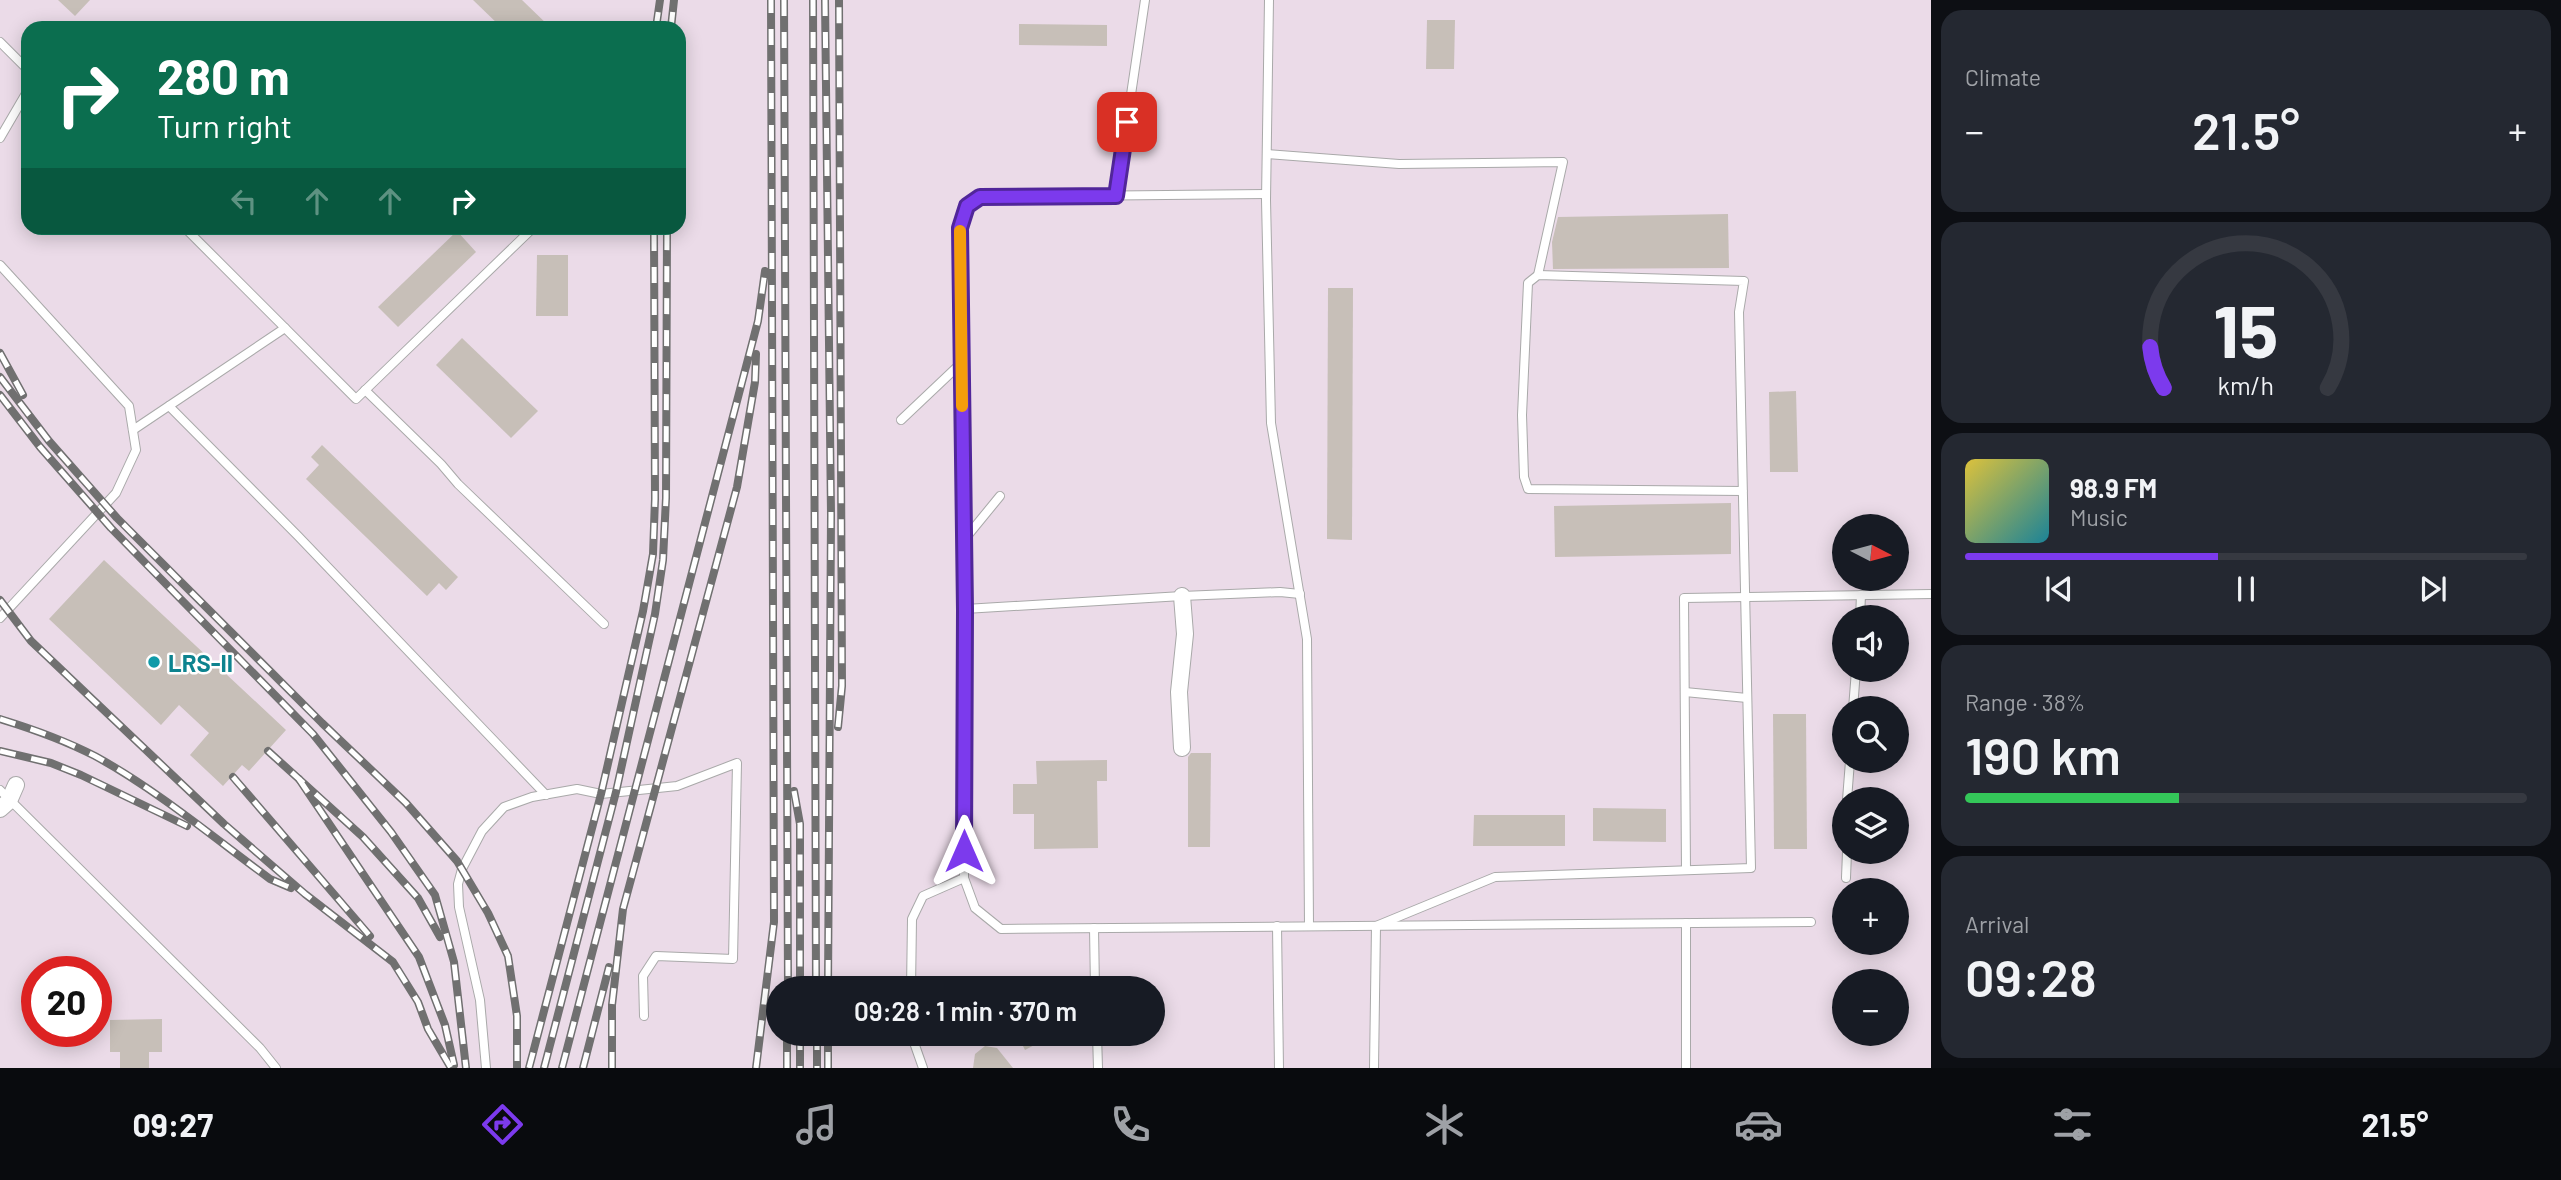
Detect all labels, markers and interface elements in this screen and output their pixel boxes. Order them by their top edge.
text: 280 m [157,46,290,105]
icon: right [42,49,133,140]
text: Climate [1965,63,2041,91]
pin [1097,92,1157,152]
text: 21.5° [2192,98,2300,160]
icon: arrive [1108,103,1146,141]
text: Turn right [157,106,292,144]
text: − [1965,107,1984,153]
text: + [2508,107,2527,153]
icon: left [225,182,263,220]
icon: ahead [298,182,336,220]
icon: ahead [371,182,409,220]
icon: right [444,182,482,220]
text: 15 [2213,286,2279,374]
text: km/h [2218,370,2274,400]
text: 98.9 FM [2070,472,2157,503]
text: Music [2070,503,2128,531]
north arrow [1832,514,1909,592]
map controls [1832,514,1909,1046]
icon: previous [2040,570,2078,608]
icon: pause [2227,570,2265,608]
icon: next [2414,570,2452,608]
button: sound [1832,605,1909,682]
place label: LRS-II [168,648,233,677]
marker: LRS-II [146,654,162,670]
text: Range · 38% [1965,688,2085,716]
button: search [1832,696,1909,773]
text: 190 km [1965,723,2121,785]
button: layers [1832,787,1909,864]
position arrow [927,814,1001,888]
button: + [1832,878,1909,955]
text: Arrival [1965,910,2029,938]
text: 09:28 [1965,945,2097,1007]
speed limit sign: 20 [21,956,112,1047]
button: − [1832,969,1909,1046]
text: 09:28 · 1 min · 370 m [854,995,1077,1026]
icon: directions [478,1100,527,1149]
icon: music [792,1100,841,1149]
icon: phone [1106,1100,1155,1149]
icon: climate [1420,1100,1469,1149]
icon: car [1734,1100,1783,1149]
icon: filters [2048,1100,2097,1149]
text: 09:27 [132,1105,213,1143]
text: 21.5° [2361,1105,2428,1143]

